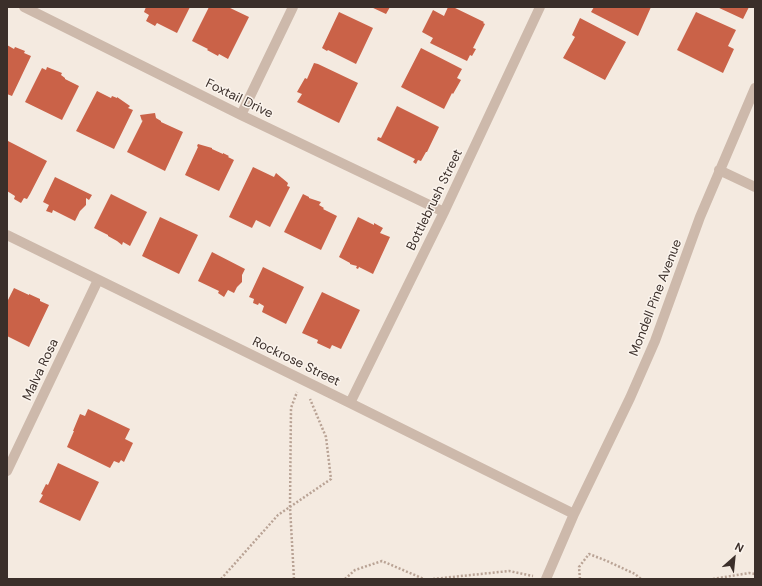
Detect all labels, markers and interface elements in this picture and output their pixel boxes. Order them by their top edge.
street label: Foxtail Drive [203,76,275,122]
street label: Bottlebrush Street [404,147,466,253]
street label: Mondell Pine Avenue [626,237,686,359]
street label: Rockrose Street [250,334,342,390]
street label: Malva Rosa [20,337,62,403]
north arrow [714,538,754,578]
text: N [733,539,746,555]

